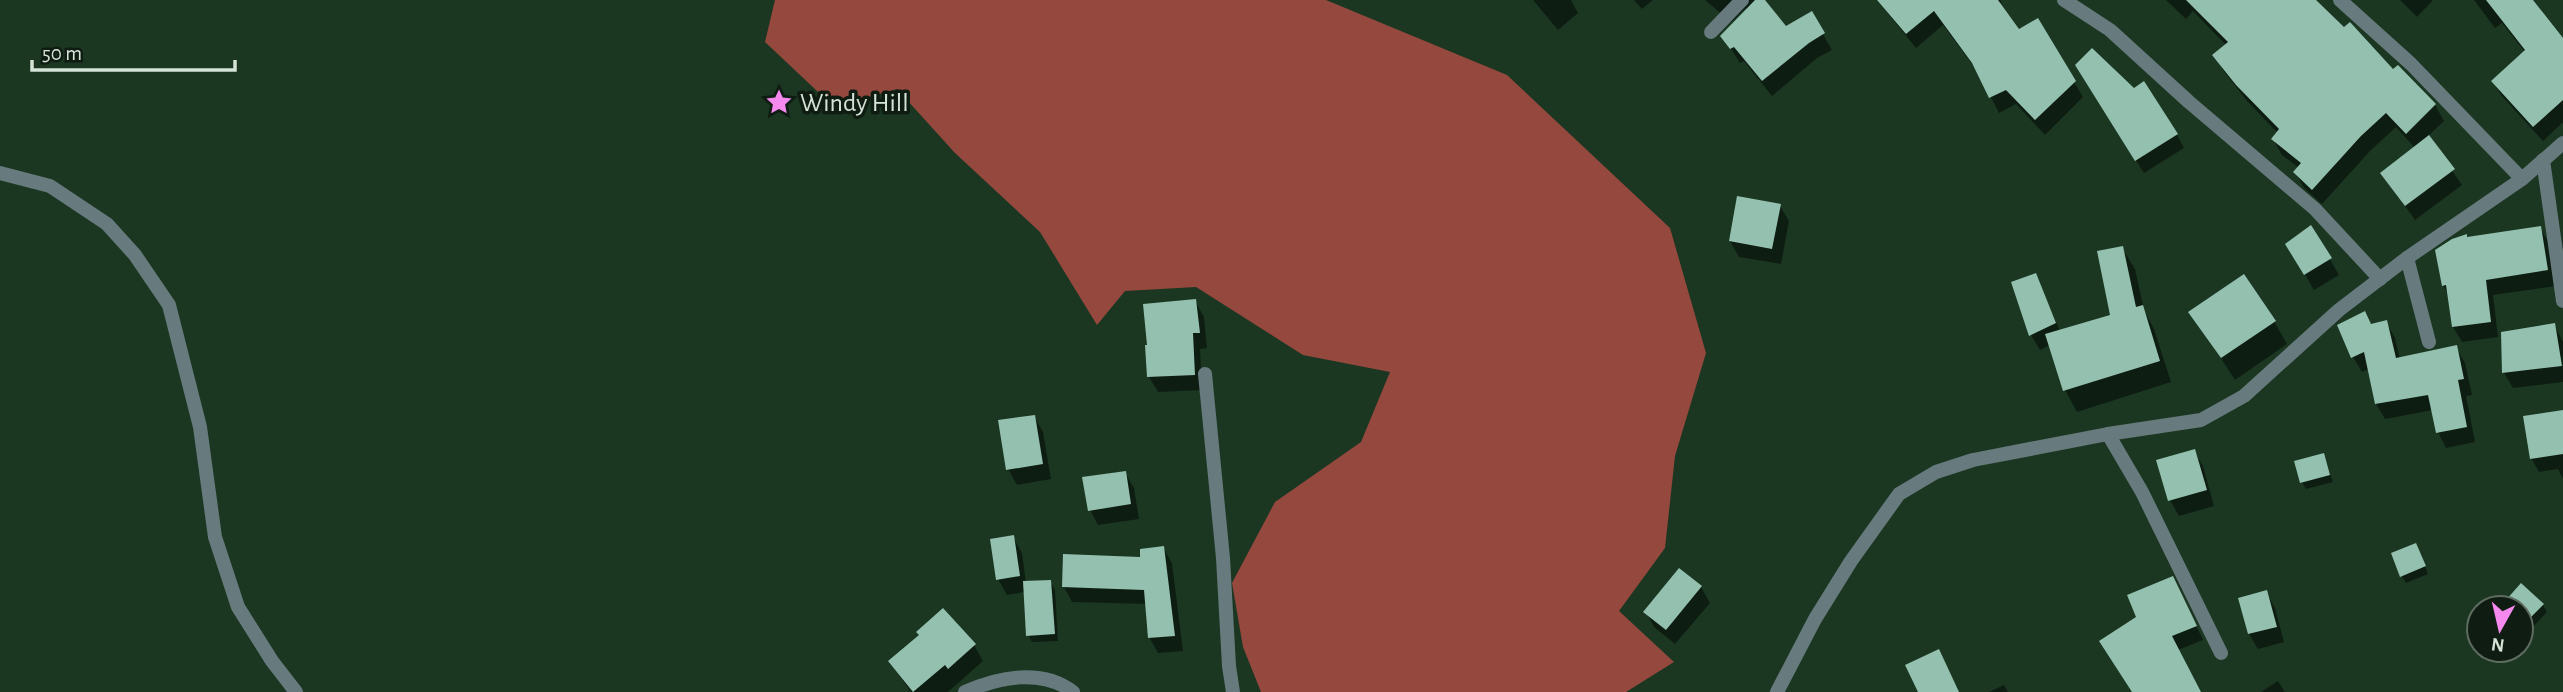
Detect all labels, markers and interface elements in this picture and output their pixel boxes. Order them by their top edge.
scale bar [32,28,234,72]
text: 50 m [42,43,82,64]
place icon: Windy Hill [764,87,794,117]
place label: Windy Hill [800,90,909,116]
north arrow [2465,594,2535,664]
text: N [2490,634,2506,655]

